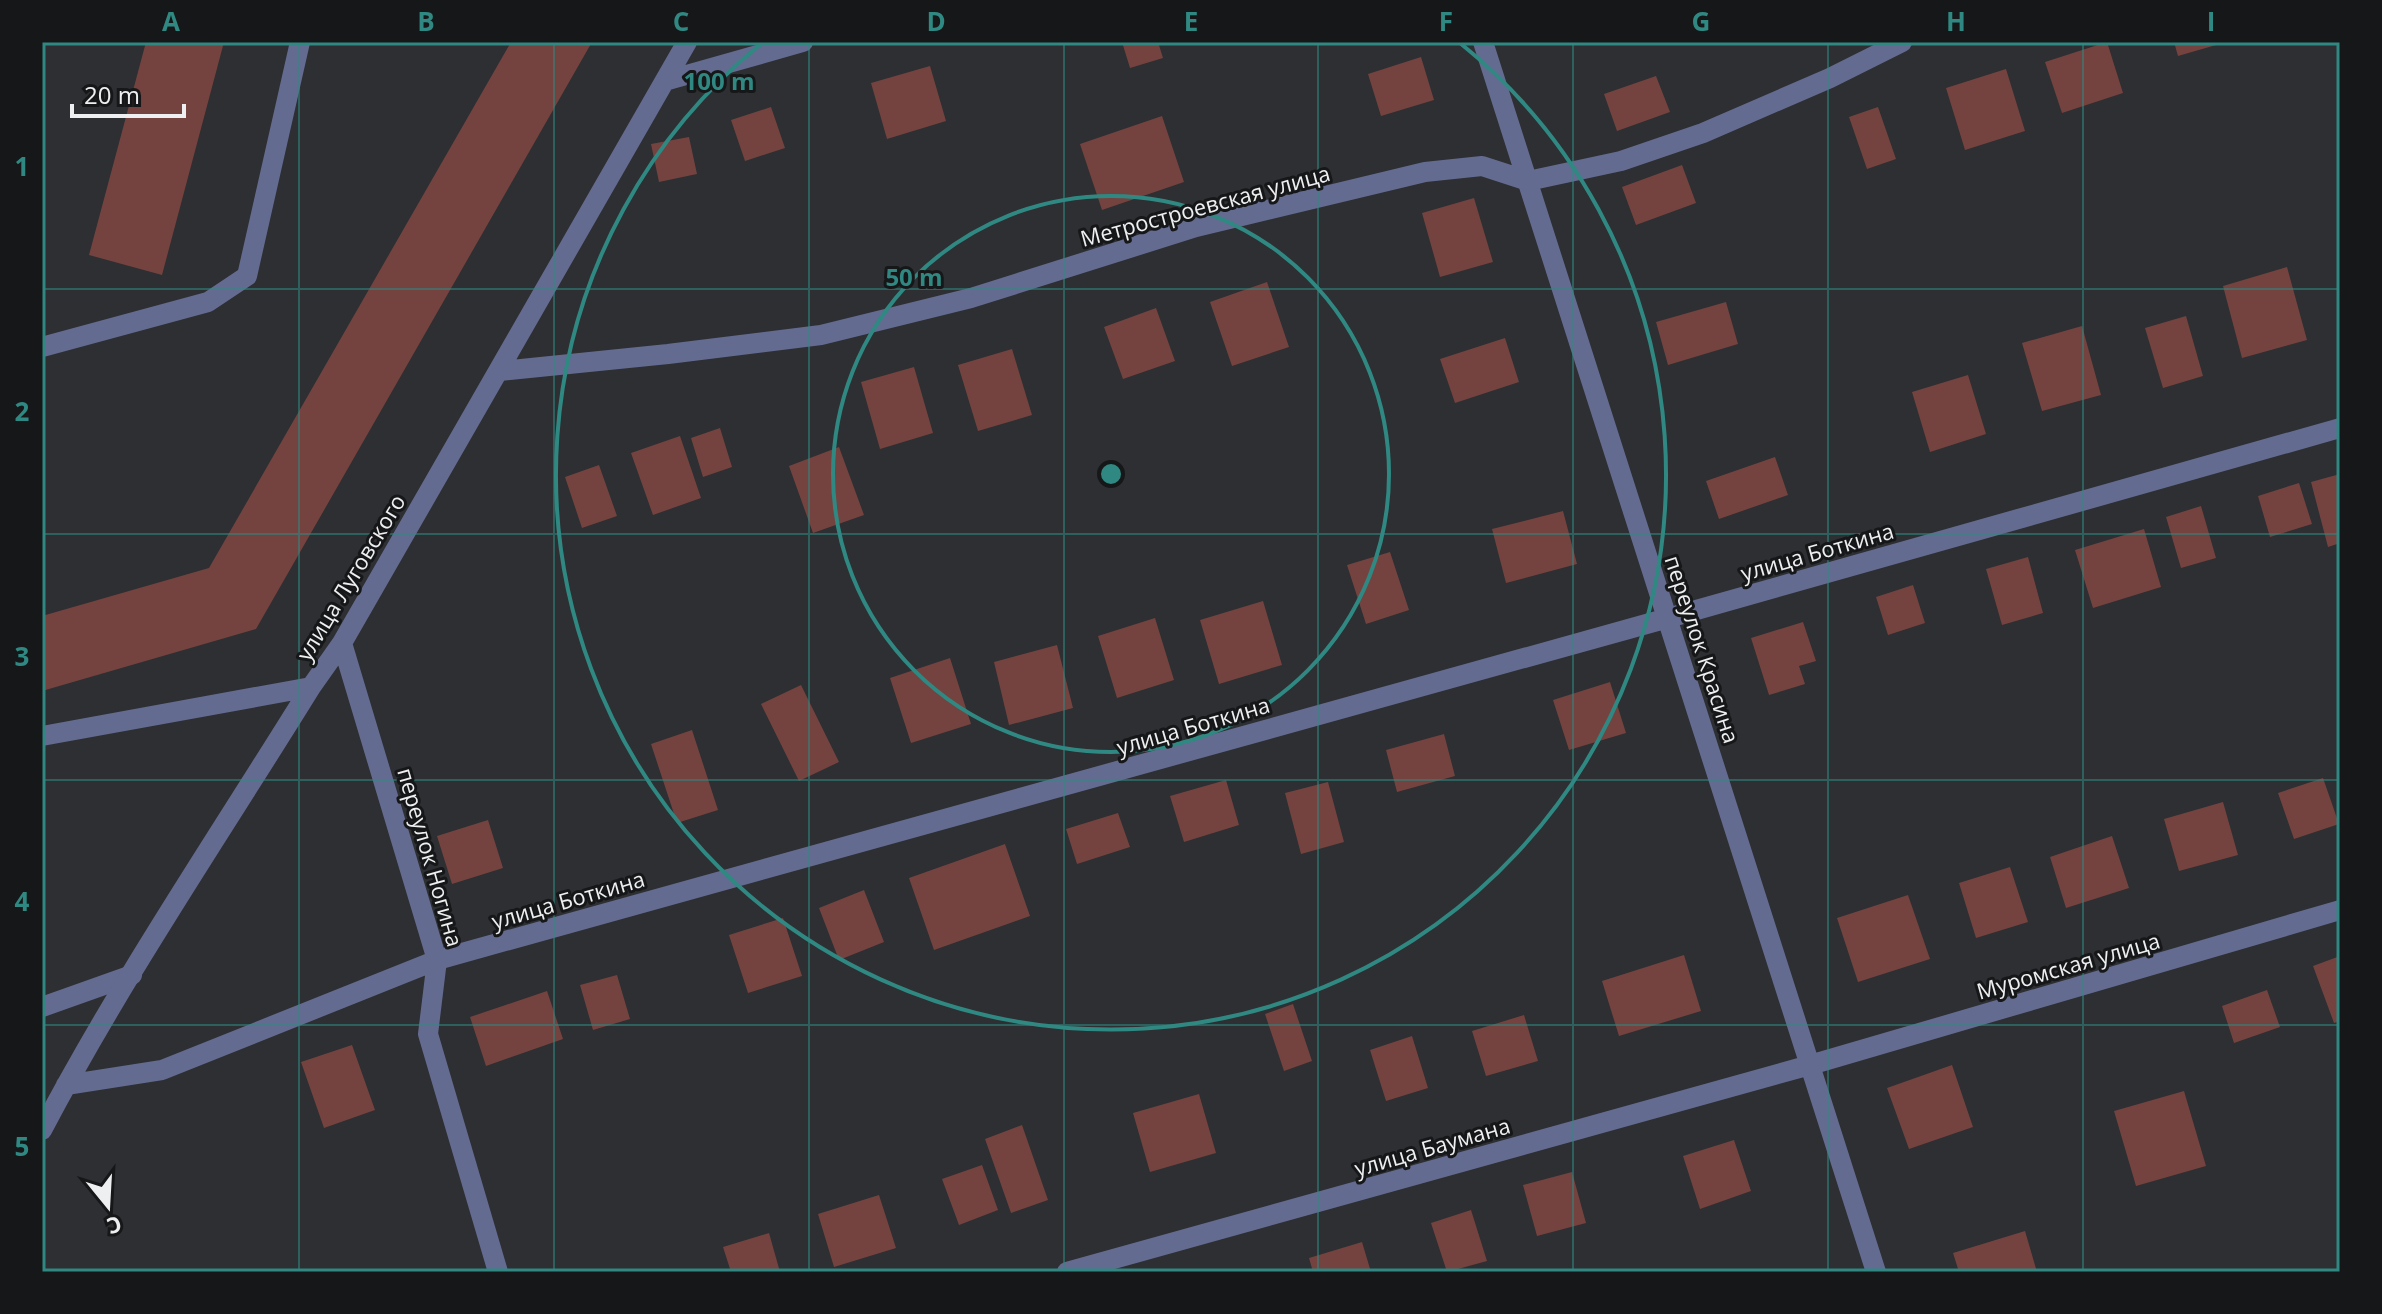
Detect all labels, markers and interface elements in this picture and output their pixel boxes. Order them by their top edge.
text: A [162,3,180,39]
text: B [417,3,435,39]
text: C [673,3,689,39]
text: D [926,3,946,39]
text: E [1184,3,1198,39]
text: F [1439,3,1453,39]
text: G [1692,3,1710,39]
text: H [1946,3,1966,39]
text: I [2207,3,2215,39]
text: 100 m [684,64,754,97]
scale bar [72,68,184,118]
text: 20 m [84,78,140,111]
text: 1 [15,148,29,184]
street label: Метростроевская улица [1077,157,1333,253]
text: 50 m [885,260,943,293]
text: 2 [15,393,30,429]
centre of rings [1097,460,1125,488]
street label: улица Луговского [288,488,412,666]
street label: улица Боткина [1737,515,1897,587]
street label: переулок Красина [1659,551,1747,747]
text: 3 [15,638,29,674]
street label: улица Боткина [1113,689,1273,761]
street label: переулок Ногина [391,764,471,950]
street label: улица Боткина [488,863,648,935]
text: 4 [15,883,30,919]
street label: Муромская улица [1973,924,2163,1006]
street label: улица Баумана [1351,1109,1513,1183]
text: 5 [15,1128,29,1164]
north arrow [68,1166,148,1246]
text: С [103,1210,126,1242]

